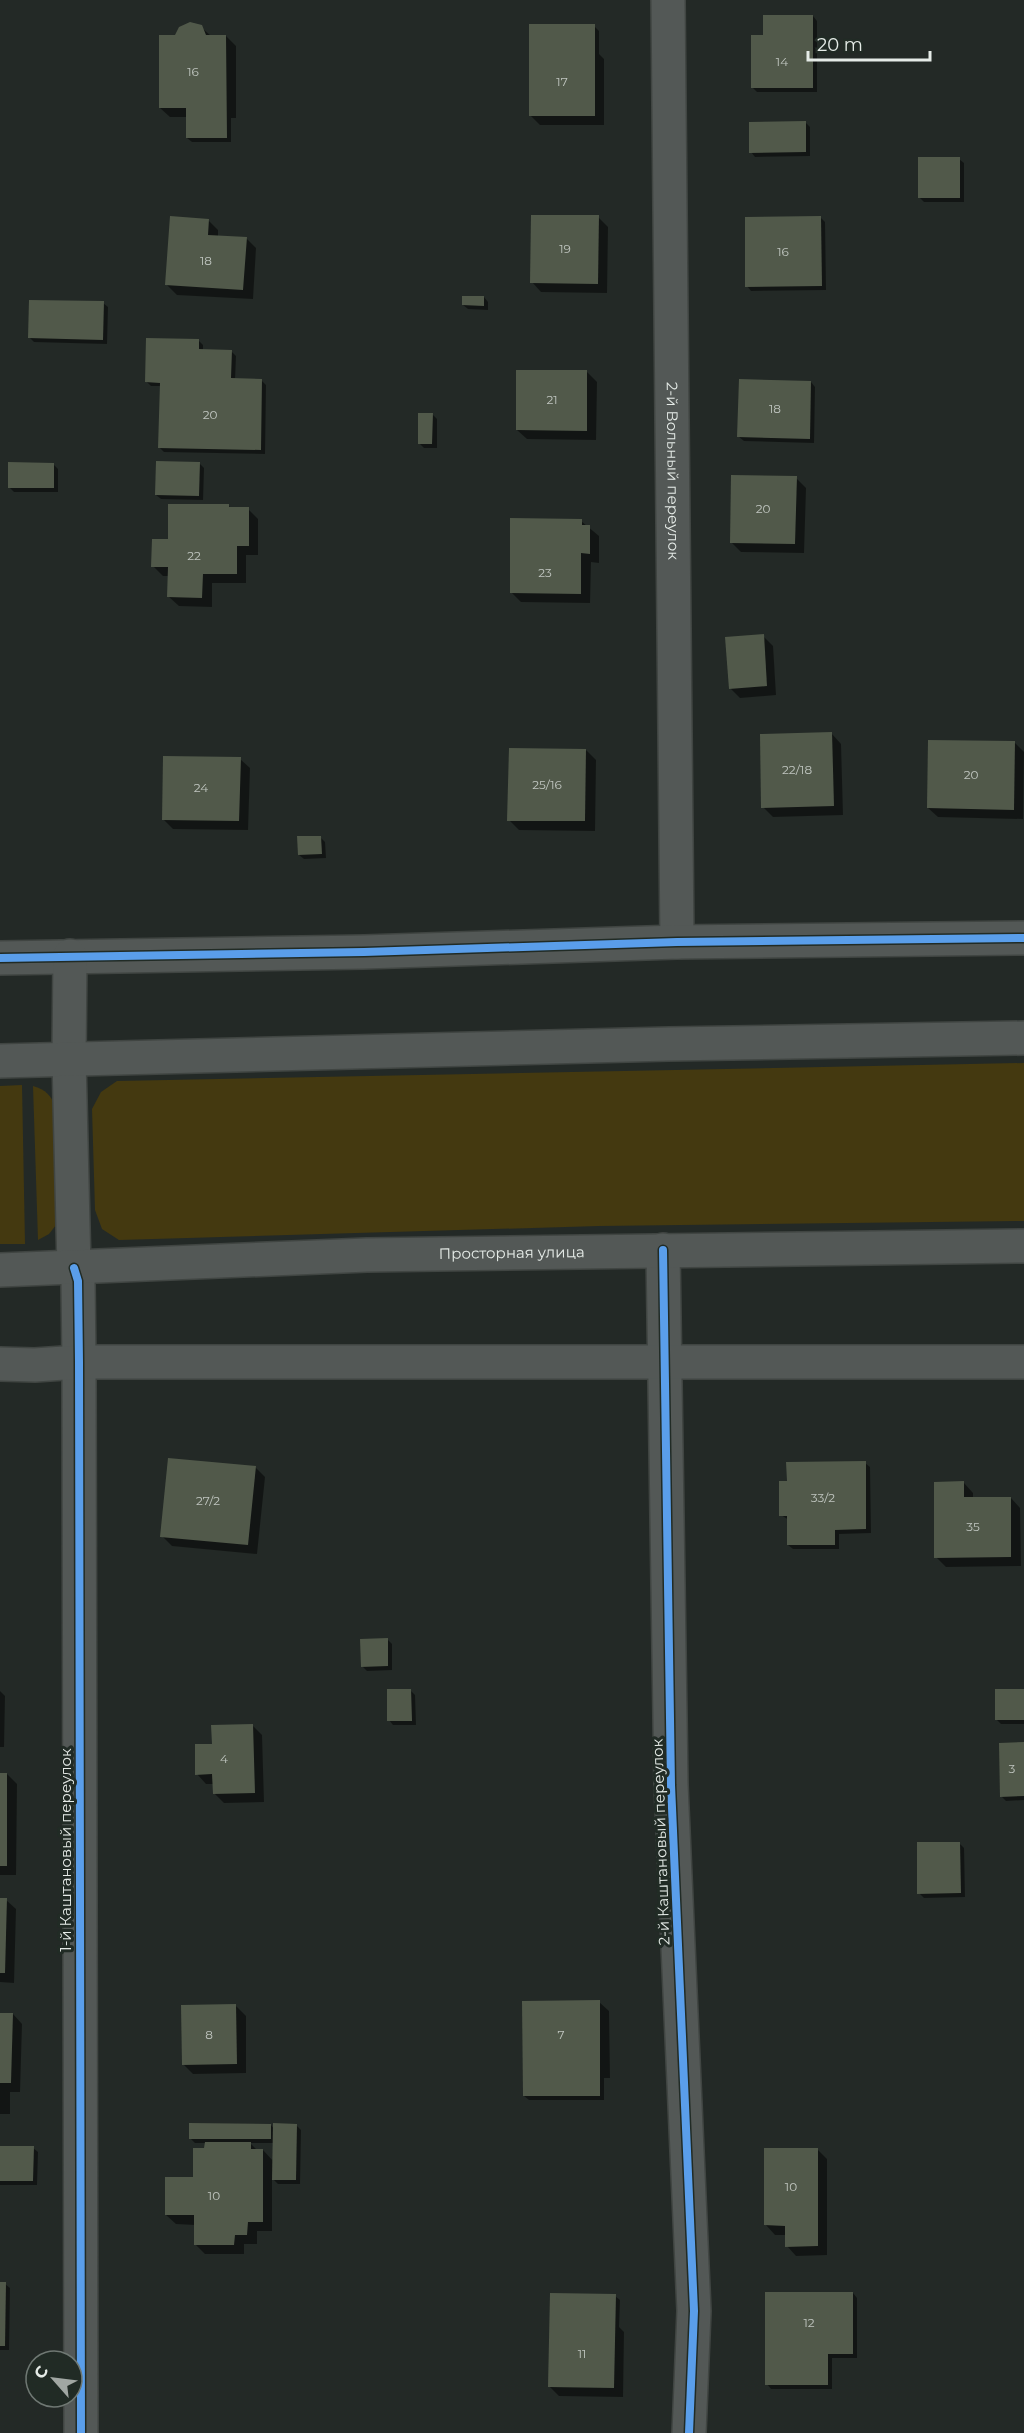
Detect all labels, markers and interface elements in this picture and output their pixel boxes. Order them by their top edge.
scale bar [808,24,930,62]
text: 20 m [817,34,863,56]
house number: 14 [776,54,788,69]
house number: 16 [187,64,199,79]
house number: 17 [556,74,568,89]
house number: 19 [559,241,571,256]
house number: 16 [777,244,789,259]
house number: 18 [200,253,212,268]
street label: 2-й Вольный переулок [663,382,683,560]
house number: 21 [546,392,558,407]
house number: 18 [769,401,781,416]
house number: 20 [203,407,217,422]
house number: 20 [756,501,770,516]
house number: 22 [187,548,201,563]
house number: 23 [538,565,552,580]
house number: 22/18 [782,762,812,777]
house number: 20 [964,767,978,782]
house number: 25/16 [532,777,562,792]
house number: 24 [194,780,208,795]
street label: Просторная улица [439,1242,585,1263]
house number: 33/2 [811,1490,835,1505]
house number: 27/2 [196,1493,220,1508]
house number: 35 [966,1519,980,1534]
street label: 2-й Каштановый переулок [647,1738,674,1946]
street label: 1-й Каштановый переулок [56,1748,75,1952]
house number: 4 [220,1751,228,1766]
house number: 3 [1009,1761,1016,1776]
house number: 8 [205,2027,213,2042]
house number: 7 [557,2027,565,2042]
house number: 10 [785,2179,797,2194]
house number: 10 [208,2188,220,2203]
house number: 12 [803,2315,815,2330]
house number: 11 [578,2346,586,2361]
north arrow [24,2349,84,2409]
text: С [30,2362,52,2382]

